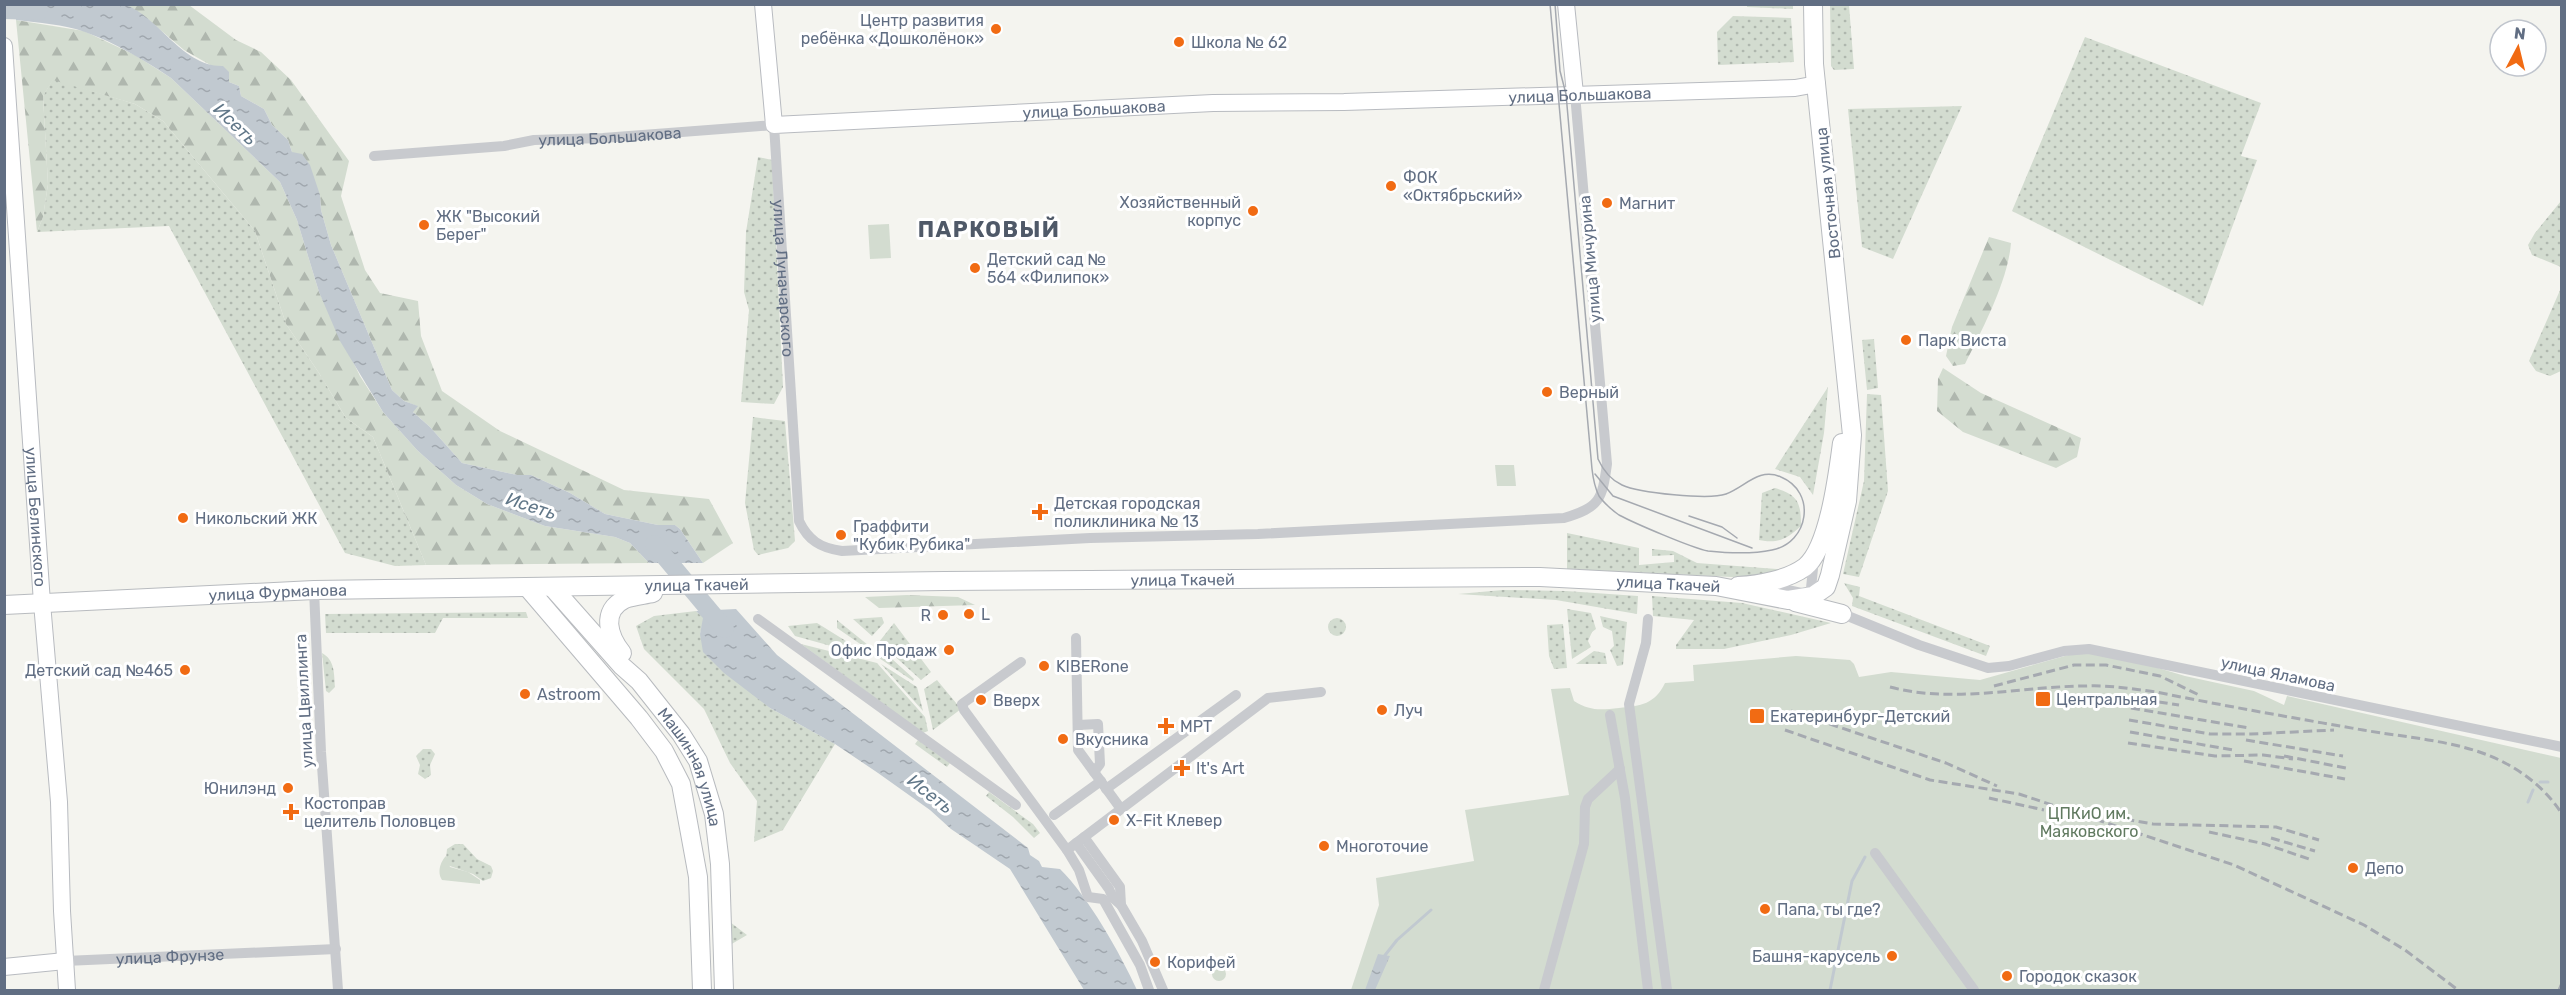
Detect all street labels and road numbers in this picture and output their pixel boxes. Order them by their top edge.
street label: улица Большакова [1508,83,1652,106]
street label: улица Большакова [1022,96,1166,122]
street label: улица Большакова [538,123,682,149]
street label: Восточная улица [1812,126,1844,260]
street label: улица Мичурина [1575,195,1605,323]
street label: улица Луначарского [769,199,798,358]
street label: улица Белинского [22,446,50,587]
street label: улица Ткачей [1130,570,1235,589]
street label: улица Ткачей [1616,571,1721,596]
street label: улица Ткачей [644,574,749,595]
street label: улица Фурманова [208,580,347,605]
street label: улица Цвиллинга [291,634,317,768]
street label: улица Яламова [2219,653,2337,695]
street label: Машинная улица [654,704,725,827]
street label: улица Фрунзе [115,944,225,968]

